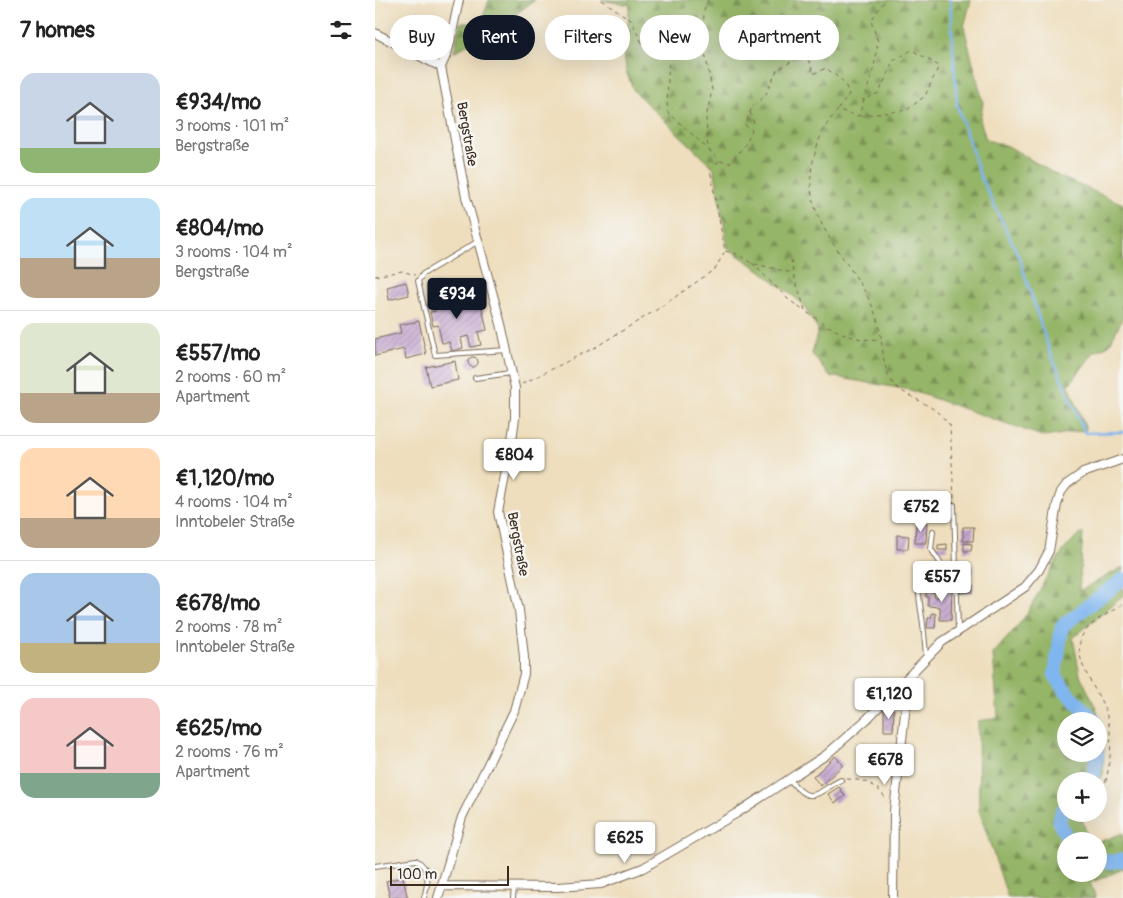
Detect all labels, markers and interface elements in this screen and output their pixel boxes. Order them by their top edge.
chip: Buy [390,15,453,60]
chip: Rent [463,15,535,60]
chip: Filters [545,15,630,60]
chip: New [640,15,709,60]
chip: Apartment [719,15,839,60]
icon: filters [327,16,355,44]
text: 7 homes [20,17,95,44]
text: €934/mo [175,89,261,116]
icon: home [60,93,120,153]
street label: Bergstraße [453,101,481,167]
text: 3 rooms · 101 m² [175,116,289,136]
text: Bergstraße [175,136,249,156]
text: €804/mo [175,215,263,242]
icon: home [60,218,120,278]
text: 3 rooms · 104 m² [175,242,292,262]
text: Bergstraße [175,262,249,282]
pin: €934 [427,278,487,320]
text: €934 [438,284,476,304]
text: €557/mo [175,340,260,367]
icon: home [60,343,120,403]
text: 2 rooms · 60 m² [175,367,286,387]
text: Apartment [175,387,250,407]
pin: €804 [484,438,544,481]
text: €804 [495,445,533,465]
text: €1,120/mo [175,465,274,492]
icon: home [60,468,120,528]
pin: €752 [891,490,951,533]
text: 4 rooms · 104 m² [175,492,293,512]
text: €752 [903,497,939,517]
street label: Bergstraße [503,511,533,578]
text: Inntobeler Straße [175,512,295,532]
pin: €557 [912,560,972,603]
text: €557 [924,567,960,587]
text: €678/mo [175,590,260,617]
icon: home [60,593,120,653]
text: 2 rooms · 78 m² [175,617,282,637]
text: Inntobeler Straße [175,637,295,657]
pin: €1,120 [848,678,930,720]
text: €1,120 [865,684,913,704]
map controls [1057,712,1107,882]
button: layers [1057,712,1107,762]
text: €625/mo [175,715,262,742]
icon: home [60,718,120,778]
text: 2 rooms · 76 m² [175,742,284,762]
pin: €678 [855,744,915,786]
text: €678 [867,750,903,770]
text: Apartment [175,762,250,782]
button: + [1057,772,1107,822]
pin: €625 [595,822,655,864]
text: €625 [606,828,644,848]
button: − [1057,832,1107,882]
scale bar [390,863,509,886]
text: 100 m [397,866,437,883]

